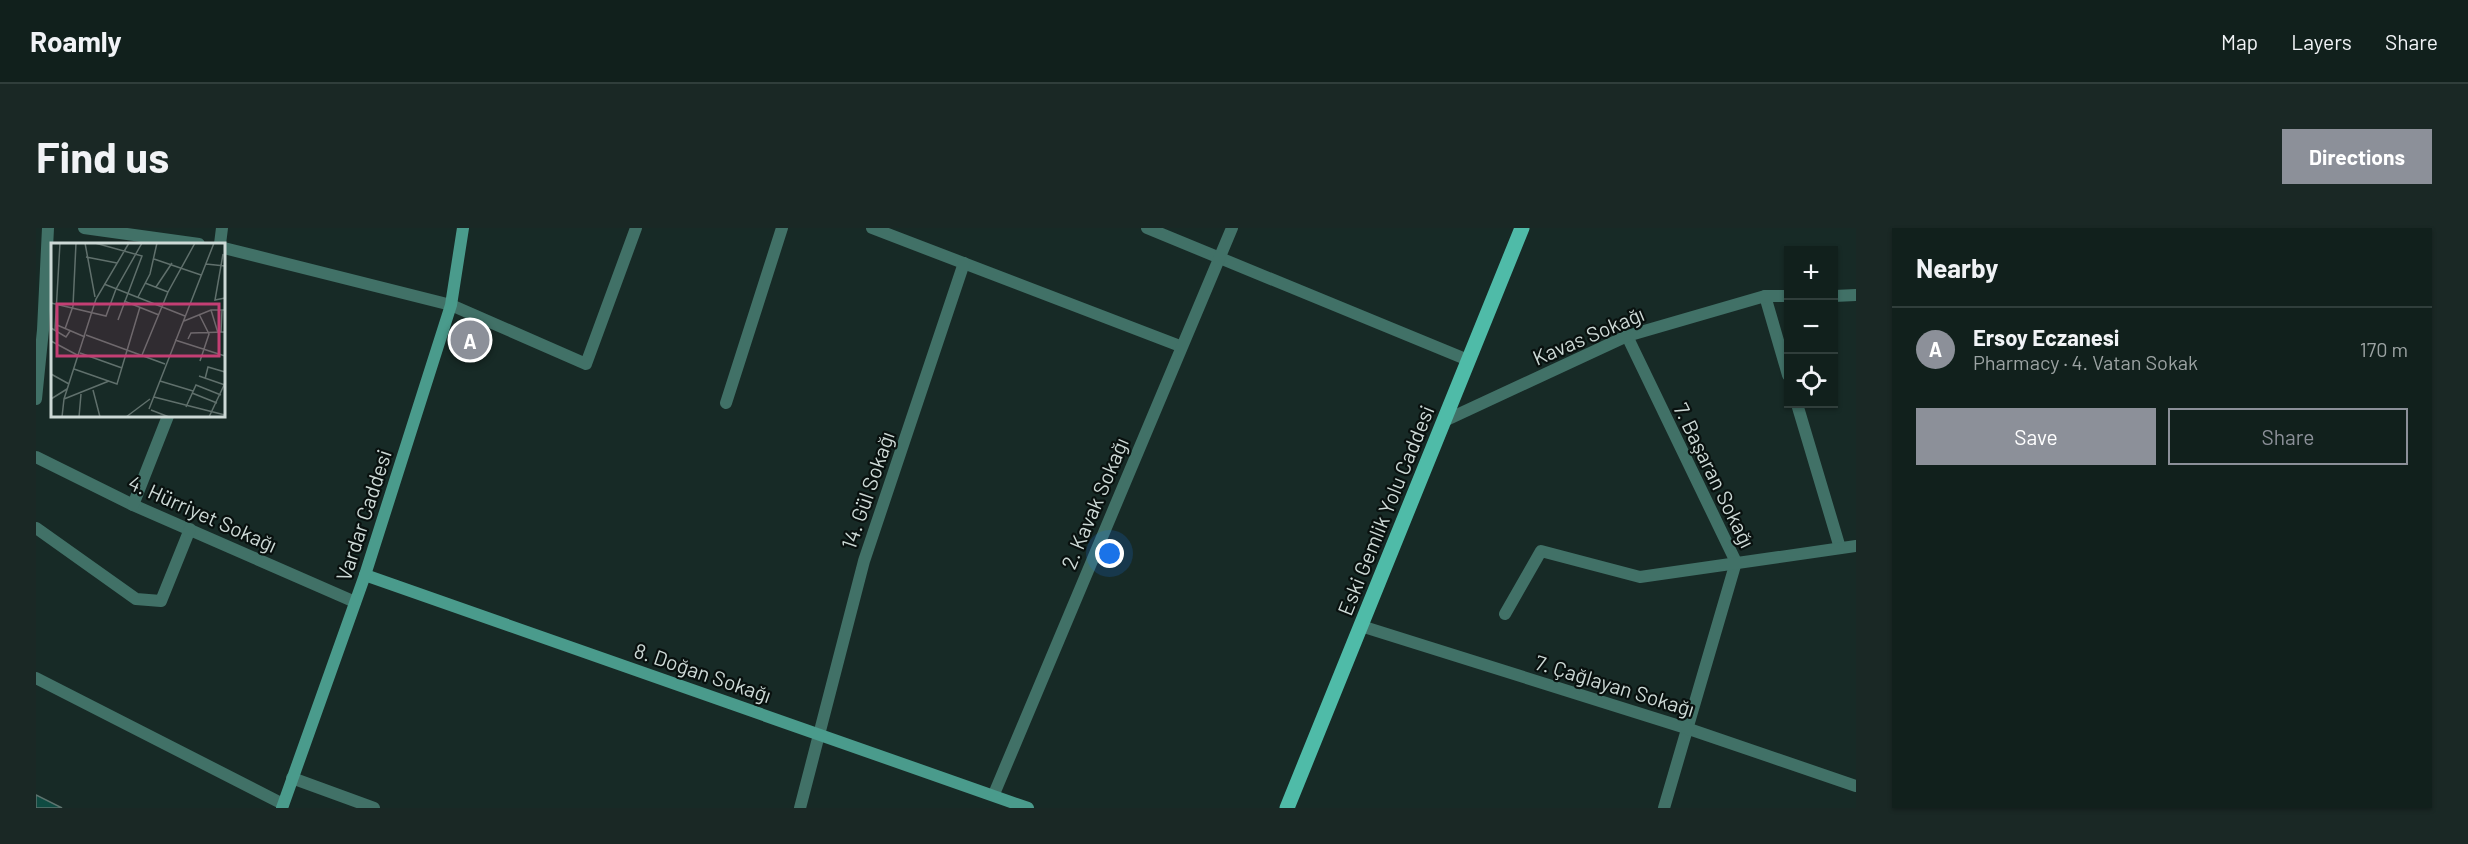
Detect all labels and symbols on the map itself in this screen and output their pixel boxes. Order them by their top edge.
inset map [51,243,225,417]
street label: Kavas Sokağı [1528,300,1648,370]
pin: A [450,318,490,362]
street label: 7. Başaran Sokağı [1669,399,1761,551]
street label: Eski Gemlik Yolu Caddesi [1331,401,1439,619]
street label: 14. Gül Sokağı [835,428,899,552]
street label: 2. Kavak Sokağı [1055,434,1133,572]
street label: Vardar Caddesi [330,446,396,584]
street label: 4. Hürriyet Sokağı [125,469,281,557]
your location [1095,539,1124,568]
street label: 8. Doğan Sokağı [631,637,775,707]
street label: 7. Çağlayan Sokağı [1532,649,1698,721]

